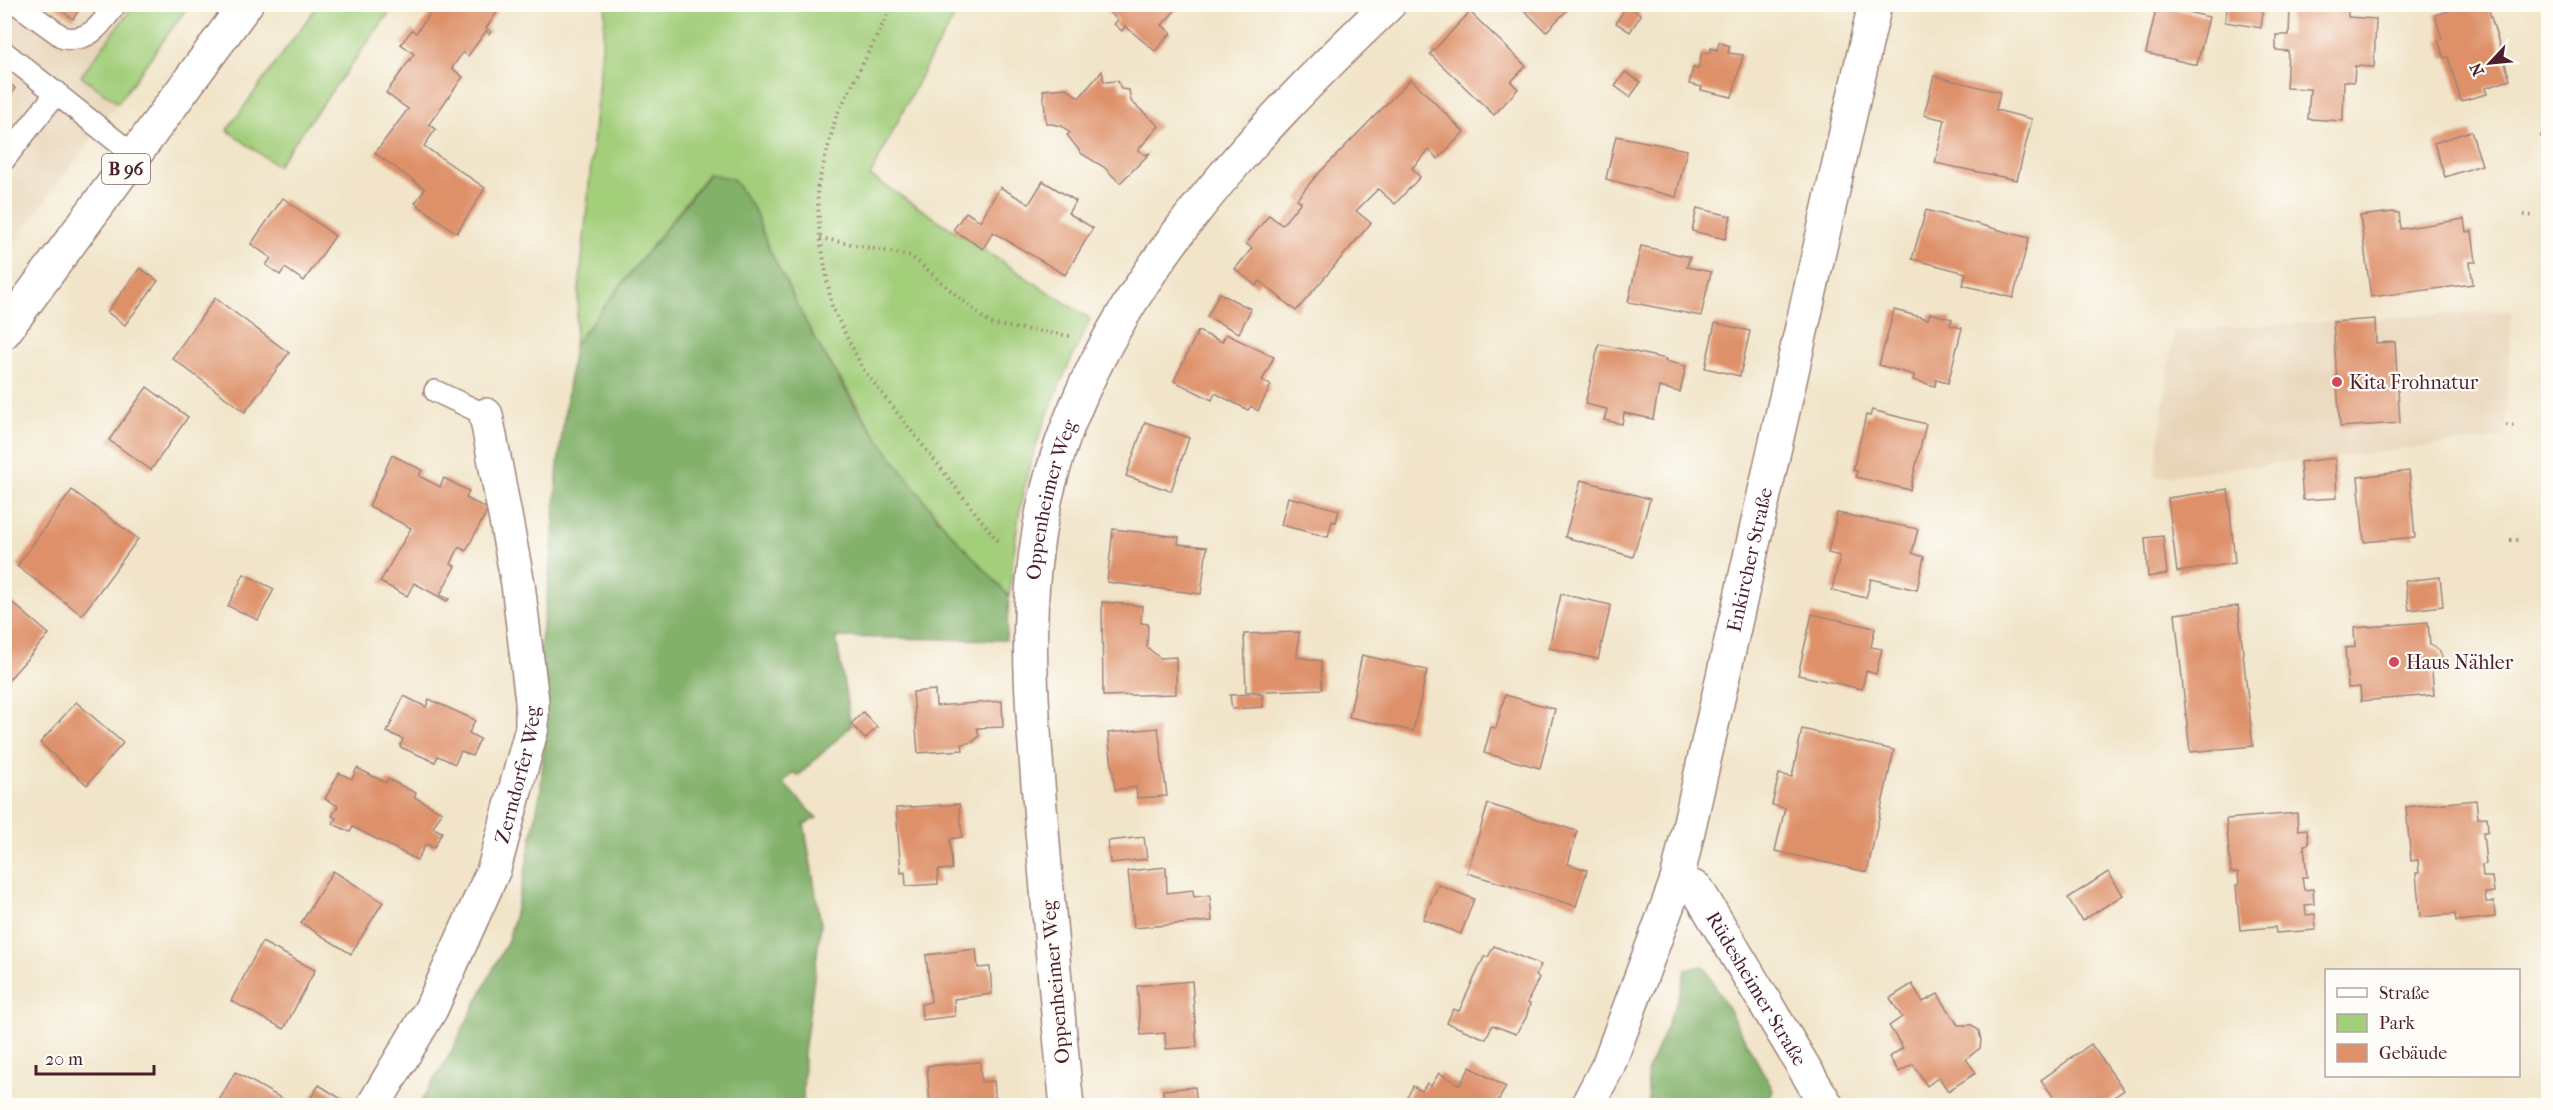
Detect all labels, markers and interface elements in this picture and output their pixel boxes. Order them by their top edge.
north arrow [2460,33,2520,93]
text: N [2465,59,2488,79]
road number: B 96 [102,154,150,184]
place label: Kita Frohnatur [2349,371,2479,394]
marker: Kita Frohnatur [2330,375,2344,389]
street label: Oppenheimer Weg [1022,416,1082,581]
street label: Enkircher Straße [1722,485,1777,634]
place label: Haus Nähler [2406,651,2514,674]
marker: Haus Nähler [2387,655,2401,669]
street label: Zerndorfer Weg [490,706,545,846]
street label: Oppenheimer Weg [1037,899,1074,1065]
street label: Rüdesheimer Straße [1701,907,1811,1070]
legend [2325,969,2520,1077]
text: Straße [2379,983,2430,1004]
text: Park [2379,1013,2416,1034]
scale bar [36,1038,154,1076]
text: Gebäude [2379,1043,2447,1064]
text: 20 m [45,1049,83,1070]

